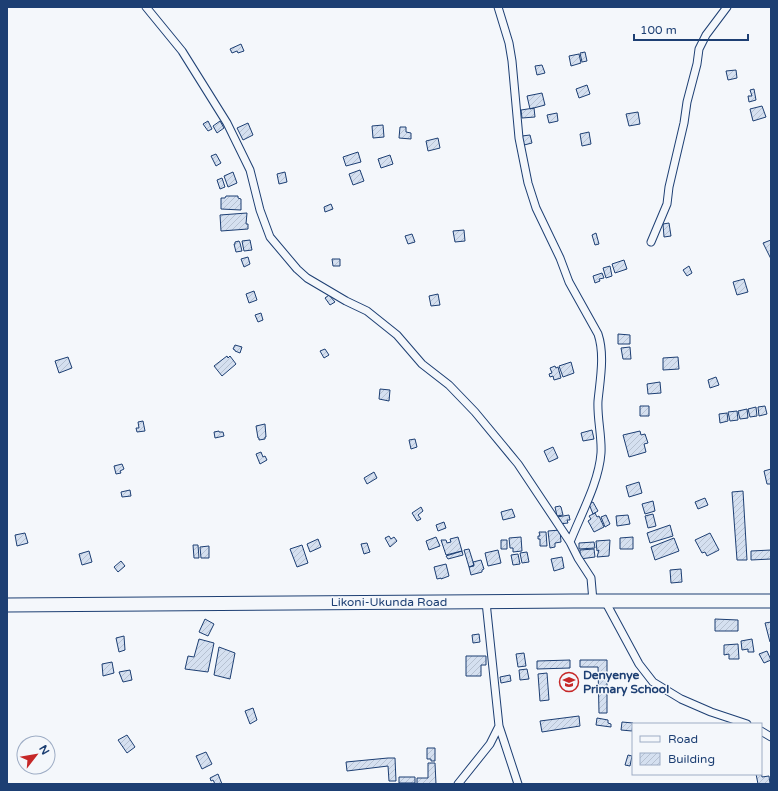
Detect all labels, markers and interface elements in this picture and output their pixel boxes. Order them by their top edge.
scale bar [634,16,748,42]
text: 100 m [640,23,677,37]
street label: Likoni-Ukunda Road [331,595,447,609]
place label: Denyenye Primary School [583,668,669,697]
school or university icon: Denyenye Primary School [558,671,580,693]
legend [632,723,762,775]
text: Road [668,732,698,746]
north arrow [16,735,56,775]
text: N [36,743,52,757]
text: Building [668,752,715,766]

